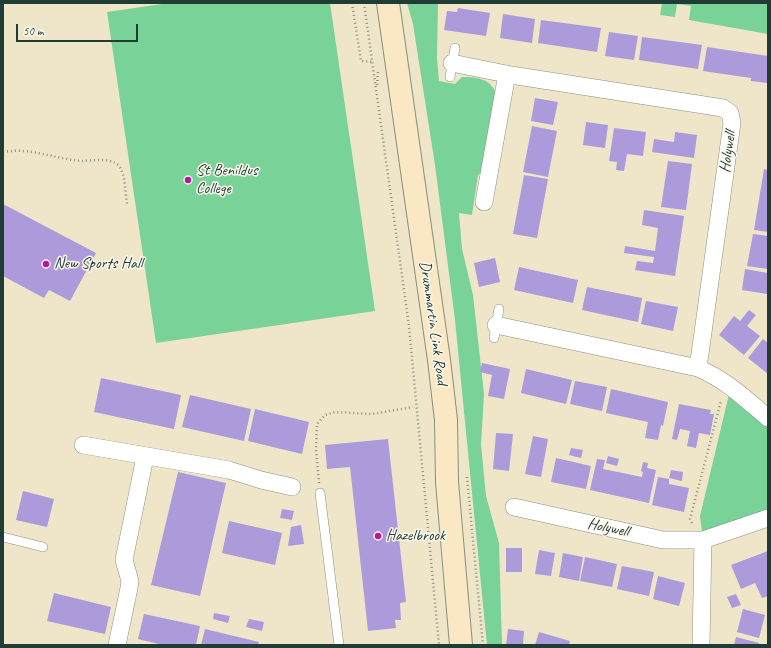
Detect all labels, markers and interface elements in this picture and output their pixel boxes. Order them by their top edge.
scale bar [18,16,140,42]
text: 50 m [23,23,43,39]
street label: Holywell [716,130,740,174]
place label: St Benildus College [196,161,257,199]
marker: St Benildus College [183,175,193,185]
place label: New Sports Hall [54,254,142,274]
marker: New Sports Hall [41,259,51,269]
street label: Drummartin Link Road [415,260,451,386]
street label: Holywell [586,514,630,542]
place label: Hazelbrook [386,526,445,546]
marker: Hazelbrook [373,531,383,541]

